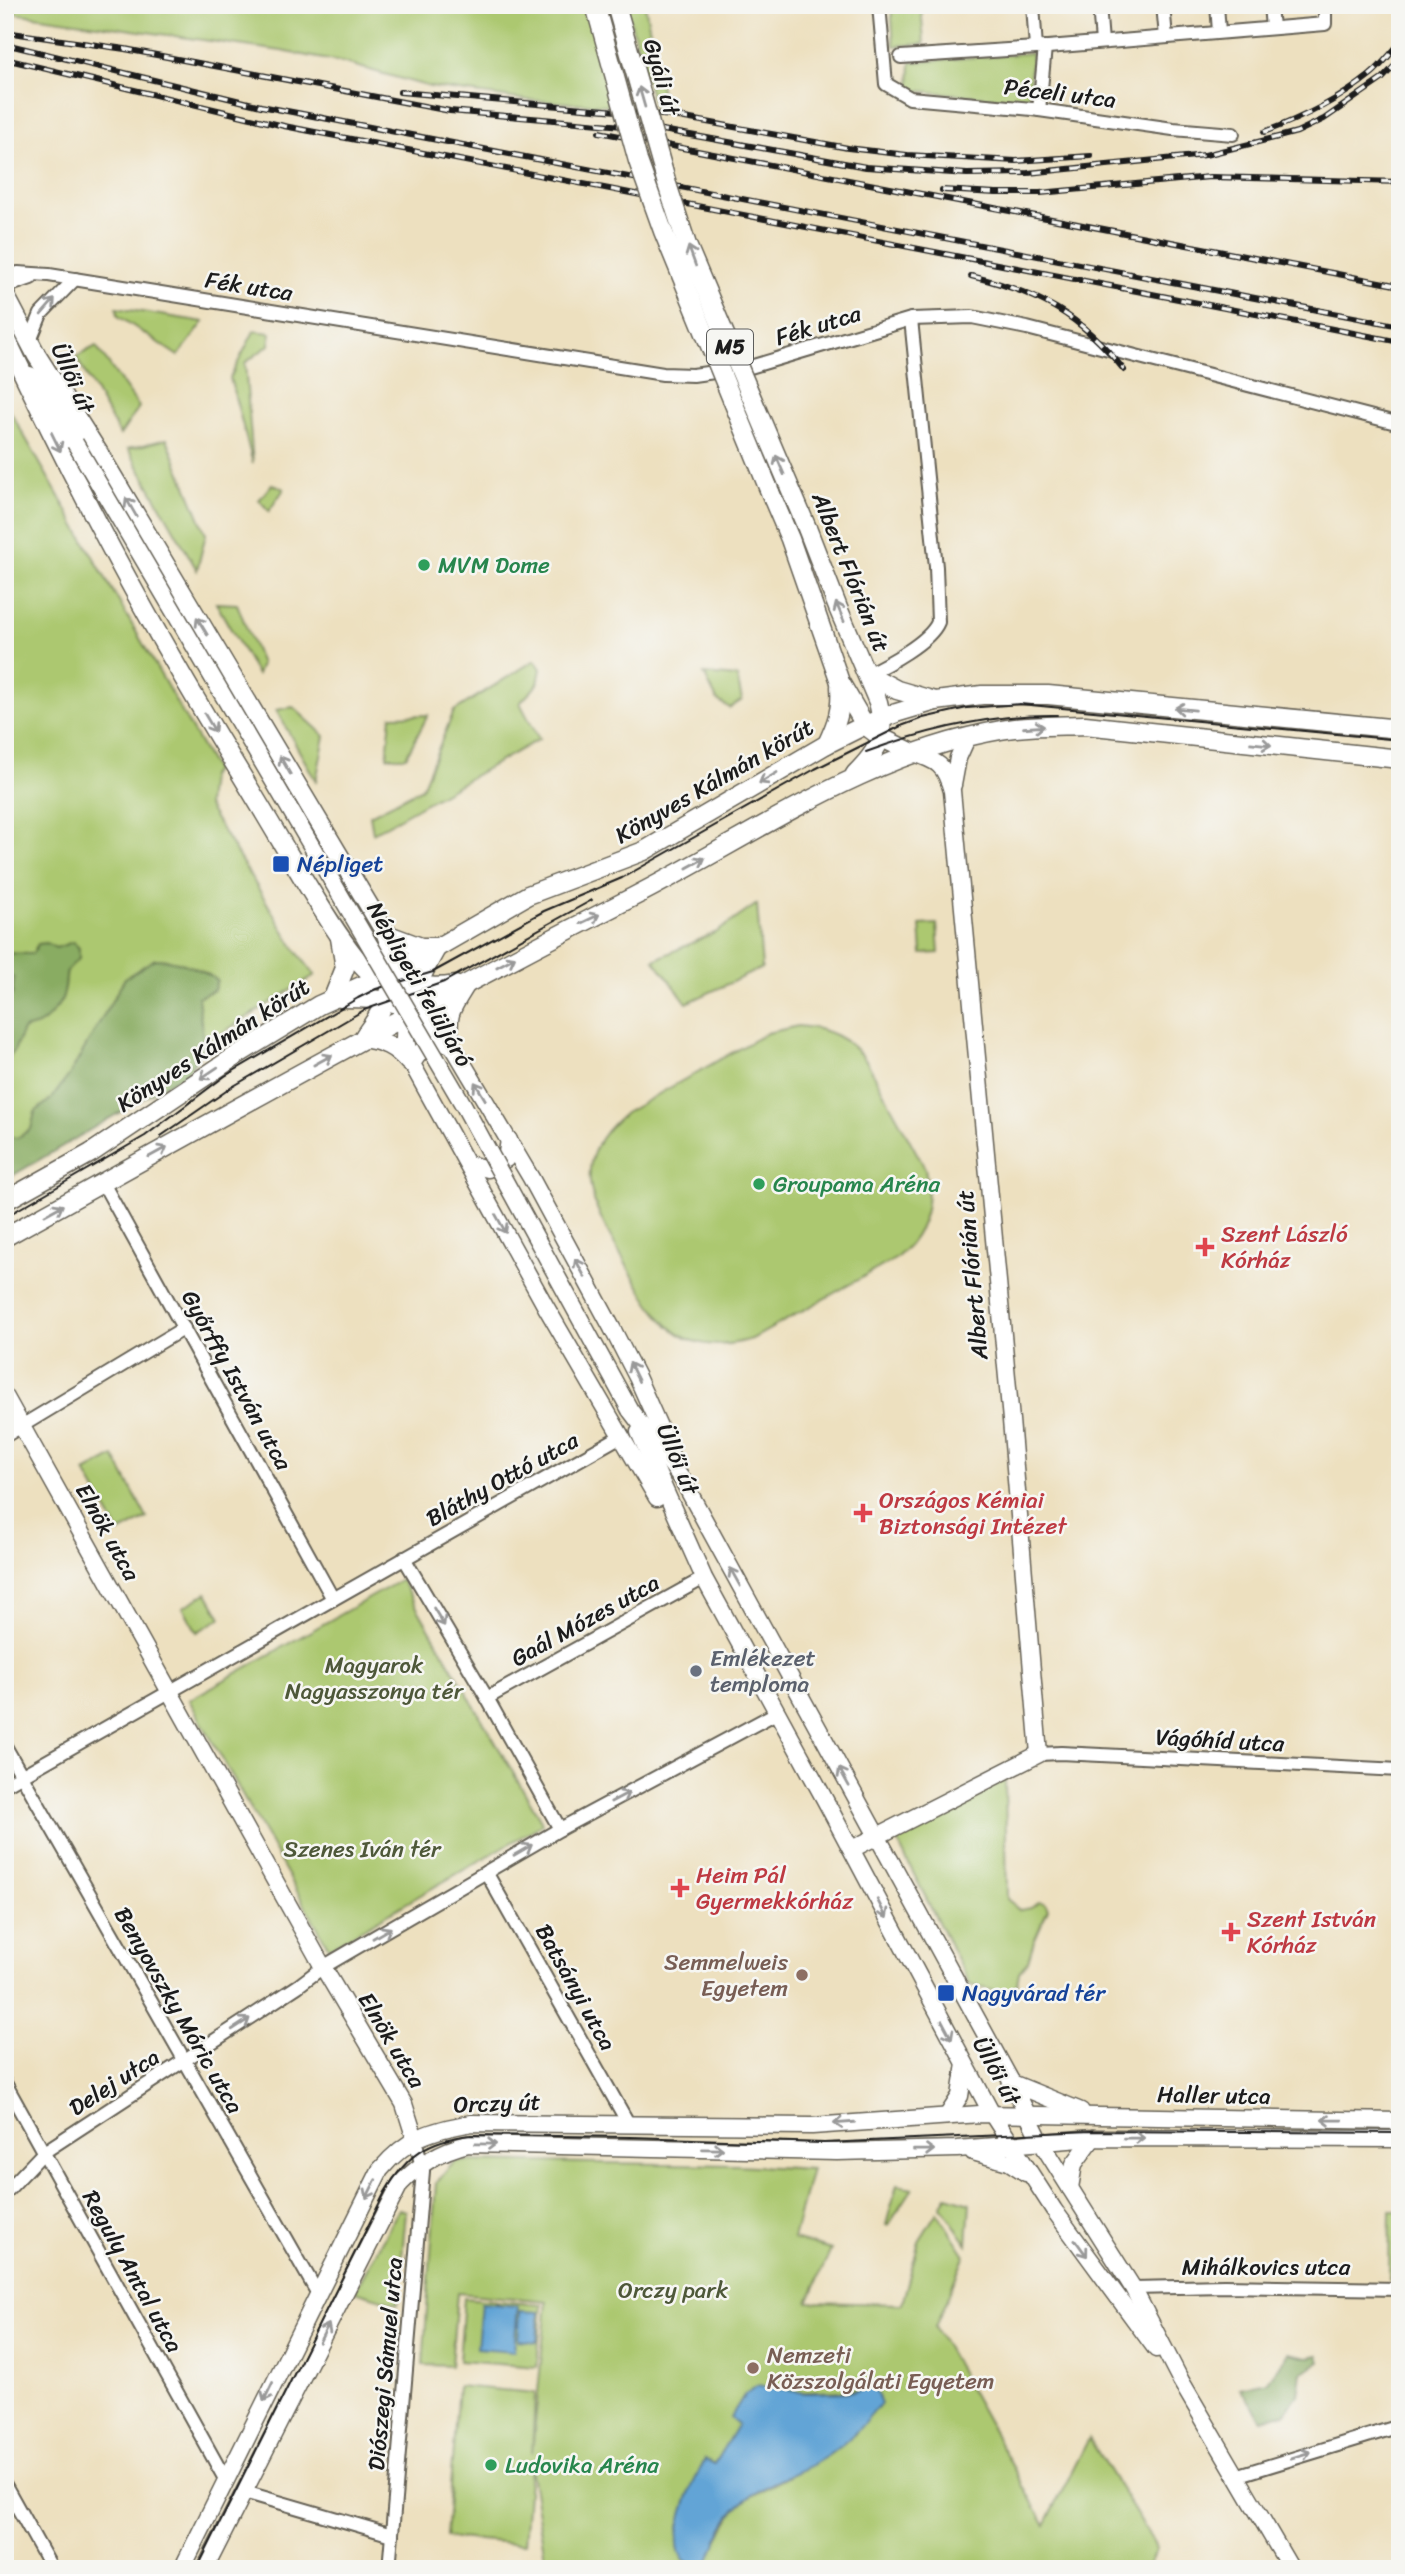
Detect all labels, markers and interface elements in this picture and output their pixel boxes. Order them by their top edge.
street label: Gyáli út [631,34,692,122]
street label: Péceli utca [1002,66,1118,121]
one-way arrow [635,86,648,108]
one-way arrow [684,245,697,267]
street label: Fék utca [202,259,296,314]
street label: Fék utca [770,293,867,358]
one-way arrow [40,299,56,317]
road number: M5 [707,330,753,364]
street label: Üllői út [39,336,107,422]
one-way arrow [49,431,63,452]
one-way arrow [773,455,786,476]
street label: Albert Flórián út [799,485,901,659]
one-way arrow [124,498,138,518]
place label: MVM Dome [438,545,550,586]
marker: MVM Dome [416,557,432,573]
one-way arrow [832,601,845,623]
one-way arrow [194,616,208,636]
one-way arrow [1175,702,1197,715]
street label: Könyves Kálmán körút [607,708,822,855]
one-way arrow [204,712,218,732]
one-way arrow [1022,720,1045,733]
one-way arrow [1249,737,1271,750]
one-way arrow [277,755,291,775]
one-way arrow [758,771,778,785]
place label: Népliget [297,844,383,885]
marker: Népliget [271,854,291,874]
one-way arrow [685,856,706,869]
street label: Népligeti felüljáró [355,893,484,1075]
one-way arrow [579,911,600,925]
one-way arrow [495,955,516,968]
street label: Könyves Kálmán körút [108,967,319,1124]
one-way arrow [313,1053,333,1067]
one-way arrow [200,1066,220,1080]
one-way arrow [473,1082,487,1102]
one-way arrow [147,1145,168,1158]
place label: Groupama Aréna [773,1164,940,1205]
marker: Groupama Aréna [751,1176,767,1192]
street label: Albert Flórián út [945,1188,1000,1362]
one-way arrow [44,1203,64,1217]
one-way arrow [494,1213,508,1233]
place label: Szent László Kórház [1221,1214,1348,1281]
marker: Szent László Kórház [1195,1237,1215,1257]
one-way arrow [573,1258,586,1279]
street label: Győrffy István utca [170,1282,304,1479]
one-way arrow [627,1362,641,1383]
street label: Üllői út [644,1417,712,1503]
street label: Bláthy Ottó utca [418,1420,587,1538]
street label: Elnök utca [64,1476,152,1589]
place label: Országos Kémiai Biztonsági Intézet [879,1480,1068,1547]
marker: Országos Kémiai Biztonsági Intézet [853,1503,873,1523]
street label: Gaál Mózes utca [503,1562,668,1678]
one-way arrow [728,1567,741,1588]
one-way arrow [432,1607,446,1627]
place label: Emlékezet temploma [710,1638,816,1705]
park label: Magyarok Nagyasszonya tér [285,1645,465,1712]
marker: Emlékezet temploma [688,1663,704,1679]
street label: Vágóhíd utca [1155,1717,1286,1764]
one-way arrow [837,1767,850,1788]
one-way arrow [609,1790,630,1803]
park label: Szenes Iván tér [283,1829,442,1870]
one-way arrow [513,1843,533,1857]
place label: Heim Pál Gyermekkórház [696,1855,854,1922]
marker: Heim Pál Gyermekkórház [670,1878,690,1898]
one-way arrow [876,1898,890,1918]
street label: Benyovszky Móric utca [102,1899,255,2122]
place label: Szent István Kórház [1247,1899,1376,1966]
street label: Batsányi utca [524,1916,628,2059]
marker: Szent István Kórház [1221,1922,1241,1942]
one-way arrow [372,1925,392,1939]
place label: Semmelweis Egyetem [664,1942,788,2009]
marker: Semmelweis Egyetem [794,1967,810,1983]
place label: Nagyvárad tér [962,1973,1106,2014]
marker: Nagyvárad tér [936,1983,956,2003]
street label: Elnök utca [346,1984,437,2097]
one-way arrow [231,2016,250,2031]
one-way arrow [940,2019,954,2040]
street label: Üllői út [961,2029,1033,2115]
street label: Delej utca [60,2037,168,2127]
street label: Haller utca [1157,2074,1271,2117]
street label: Orczy út [453,2081,541,2126]
one-way arrow [1320,2113,1343,2127]
one-way arrow [833,2117,855,2130]
one-way arrow [1122,2131,1145,2145]
one-way arrow [474,2137,497,2151]
one-way arrow [702,2142,725,2155]
one-way arrow [913,2143,936,2157]
one-way arrow [363,2178,377,2199]
street label: Reguly Antal utca [71,2182,195,2361]
one-way arrow [1074,2238,1088,2257]
street label: Mihálkovics utca [1182,2247,1351,2288]
street label: Diószegi Sámuel utca [356,2256,415,2472]
park label: Orczy park [618,2270,729,2311]
one-way arrow [318,2323,332,2344]
place label: Nemzeti Közszolgálati Egyetem [767,2335,995,2402]
marker: Nemzeti Közszolgálati Egyetem [745,2360,761,2376]
one-way arrow [261,2381,275,2402]
place label: Ludovika Aréna [505,2445,659,2486]
one-way arrow [1290,2448,1312,2461]
marker: Ludovika Aréna [483,2457,499,2473]

